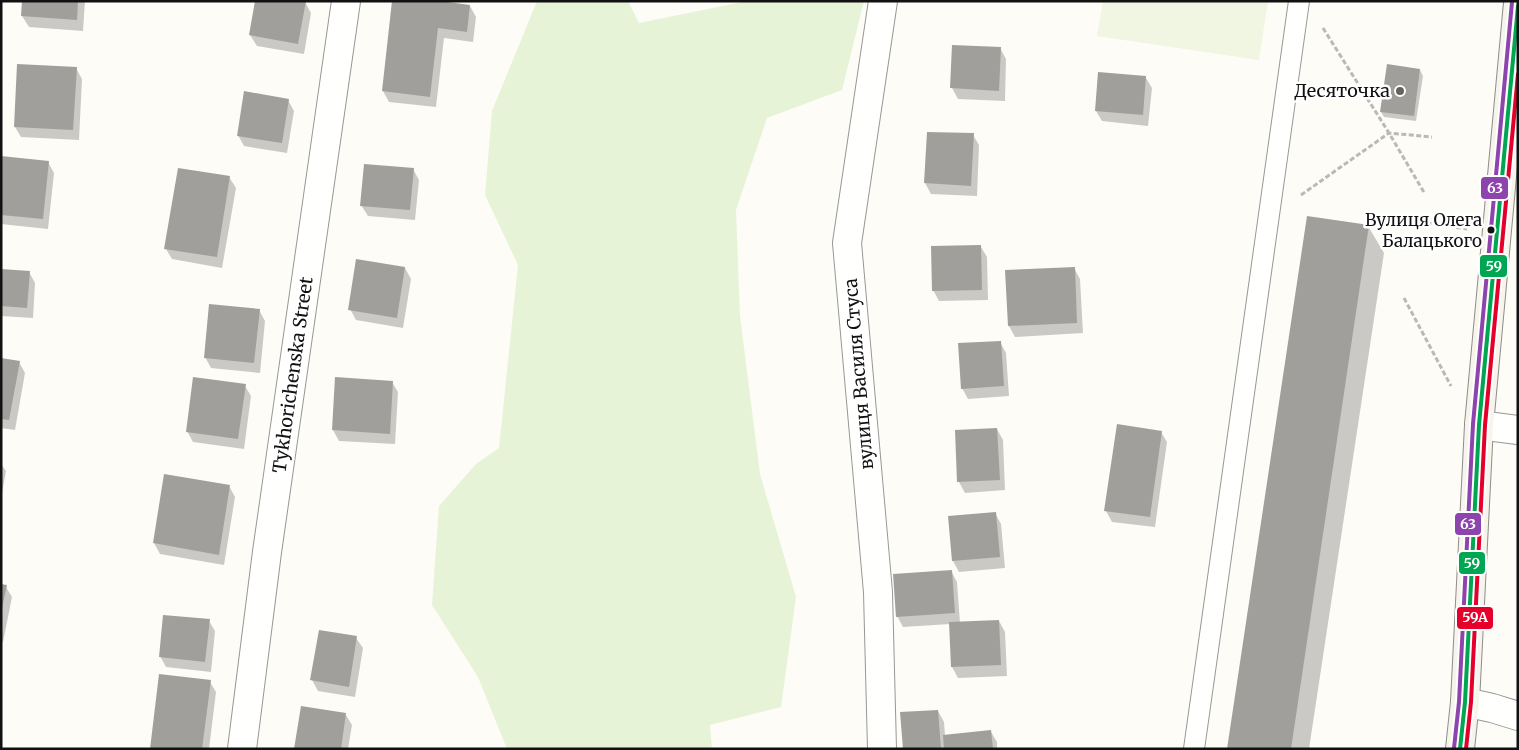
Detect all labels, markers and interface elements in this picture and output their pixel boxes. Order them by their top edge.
place label: Десяточка [1294,79,1390,102]
marker: Десяточка [1394,85,1406,97]
line badge: 63 [1480,176,1509,200]
text: 63 [1487,179,1503,197]
place label: Вулиця Олега Балацького [1365,209,1482,252]
marker: Вулиця Олега Балацького [1486,225,1496,235]
line badge: 59 [1479,254,1508,278]
text: 59 [1486,257,1502,275]
street label: Tykhorichenska Street [267,275,318,474]
street label: вулиця Василя Стуса [839,277,878,471]
line badge: 63 [1454,512,1482,536]
text: 63 [1460,515,1476,533]
line badge: 59 [1458,551,1486,575]
text: 59 [1464,554,1480,572]
line badge: 59А [1456,606,1494,630]
text: 59А [1462,608,1489,626]

